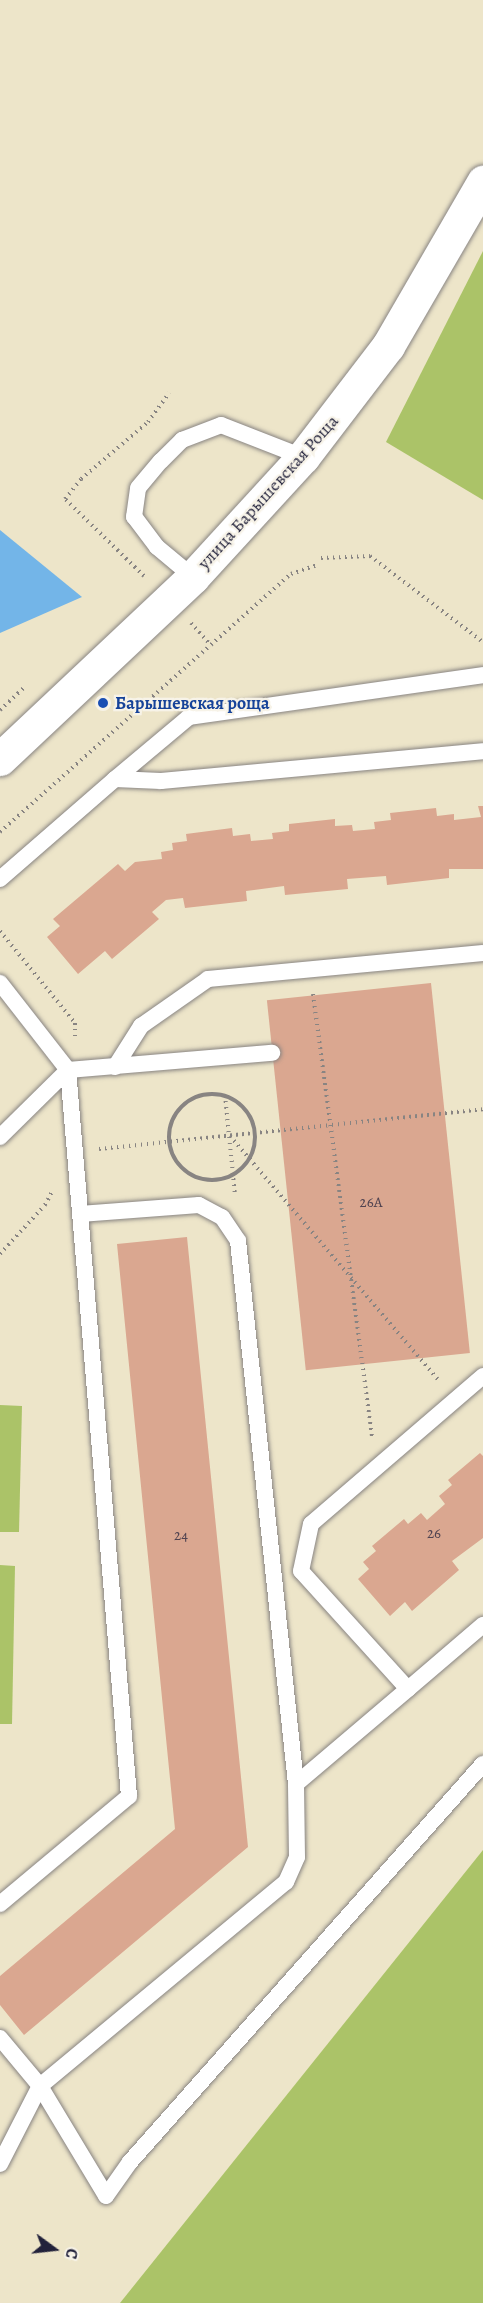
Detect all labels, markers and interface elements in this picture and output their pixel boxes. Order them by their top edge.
street label: улица Барышевская Роща [193,410,343,574]
place label: Барышевская роща [115,692,270,714]
marker: Барышевская роща [96,696,110,710]
house number: 26А [360,1194,382,1212]
house number: 26 [427,1525,441,1543]
house number: 24 [174,1527,188,1545]
north arrow [24,2219,84,2279]
text: С [59,2246,83,2261]

